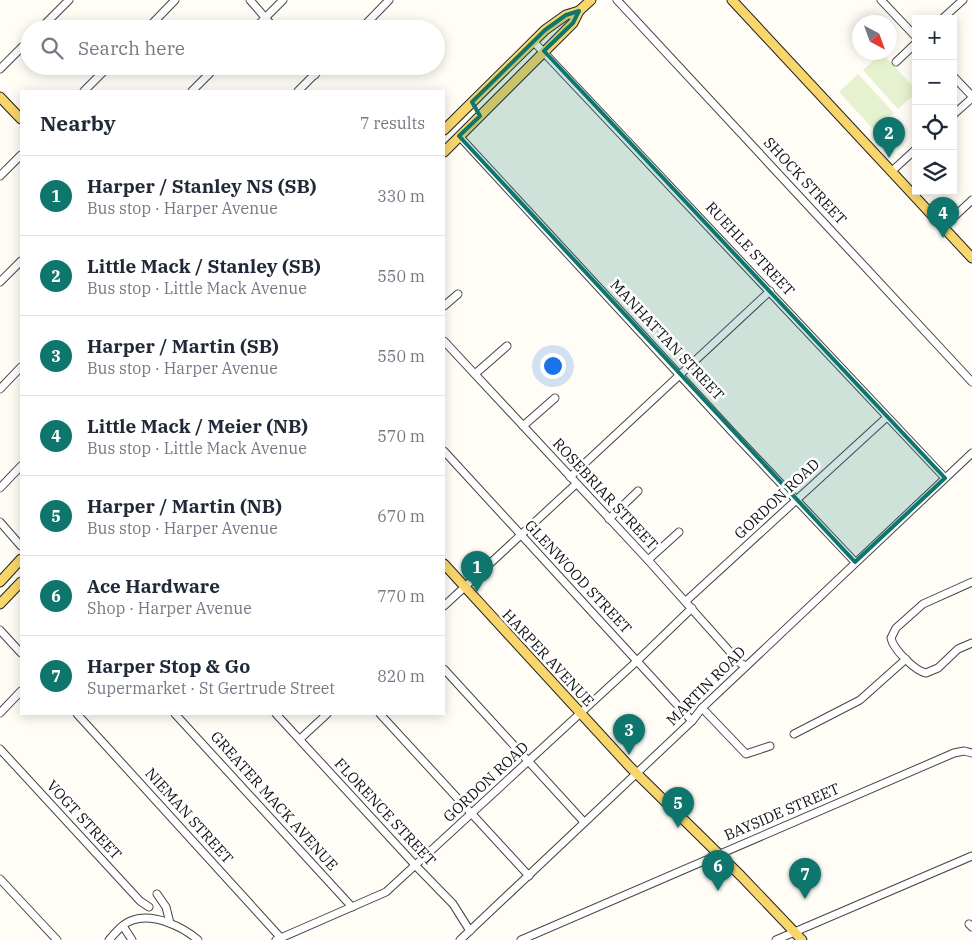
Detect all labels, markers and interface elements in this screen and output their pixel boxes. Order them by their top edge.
north arrow [852,15,897,60]
map controls [912,15,957,195]
button: + [912,15,957,60]
search box [20,20,445,75]
icon: search [38,34,66,62]
text: Search here [78,36,185,60]
button: − [912,60,957,105]
button: locate [912,105,957,150]
text: Nearby [40,109,116,137]
text: 7 results [360,113,425,133]
pin: 2 [873,117,905,158]
street label: SHOCK STREET [760,133,851,229]
button: layers [912,150,957,195]
text: Harper / Stanley NS (SB) [87,174,317,198]
text: 1 [51,186,61,206]
text: 330 m [377,186,425,206]
pin: 4 [927,197,959,238]
text: Bus stop · Harper Avenue [87,198,278,218]
street label: RUEHLE STREET [702,198,799,300]
text: Little Mack / Stanley (SB) [87,254,321,278]
text: 2 [51,266,61,286]
text: 550 m [377,266,425,286]
street label: MANHATTAN STREET [606,275,728,404]
text: Bus stop · Little Mack Avenue [87,278,307,298]
text: Harper / Martin (SB) [87,334,279,358]
text: 3 [51,346,61,366]
text: 550 m [377,346,425,366]
your location [540,353,566,379]
text: Bus stop · Harper Avenue [87,358,278,378]
text: Little Mack / Meier (NB) [87,414,308,438]
text: 4 [51,426,61,446]
text: 570 m [377,426,425,446]
street label: ROSEBRIAR STREET [549,434,662,554]
text: Bus stop · Little Mack Avenue [87,438,307,458]
street label: GORDON ROAD [730,454,823,543]
text: Harper / Martin (NB) [87,494,282,518]
text: 5 [51,506,61,526]
text: 670 m [377,506,425,526]
street label: GLENWOOD STREET [521,516,636,638]
text: Bus stop · Harper Avenue [87,518,278,538]
pin: 1 [461,551,493,592]
text: Ace Hardware [87,574,220,598]
text: 6 [51,586,61,606]
text: 770 m [377,586,425,606]
text: Shop · Harper Avenue [87,598,252,618]
street label: HARPER AVENUE [498,605,598,710]
street label: MARTIN ROAD [662,642,749,729]
text: Harper Stop & Go [87,654,250,678]
text: 7 [51,666,61,686]
text: 820 m [377,666,425,686]
text: Supermarket · St Gertrude Street [87,678,335,698]
pin: 3 [613,714,645,755]
street label: GREATER MACK AVENUE [207,727,342,874]
street label: GORDON ROAD [439,737,532,826]
street label: FLORENCE STREET [331,754,440,870]
street label: NIEMAN STREET [141,764,238,868]
street label: VOGT STREET [43,776,126,864]
street label: BAYSIDE STREET [721,779,843,844]
pin: 5 [662,787,694,828]
pin: 6 [702,850,734,891]
pin: 7 [789,858,821,899]

